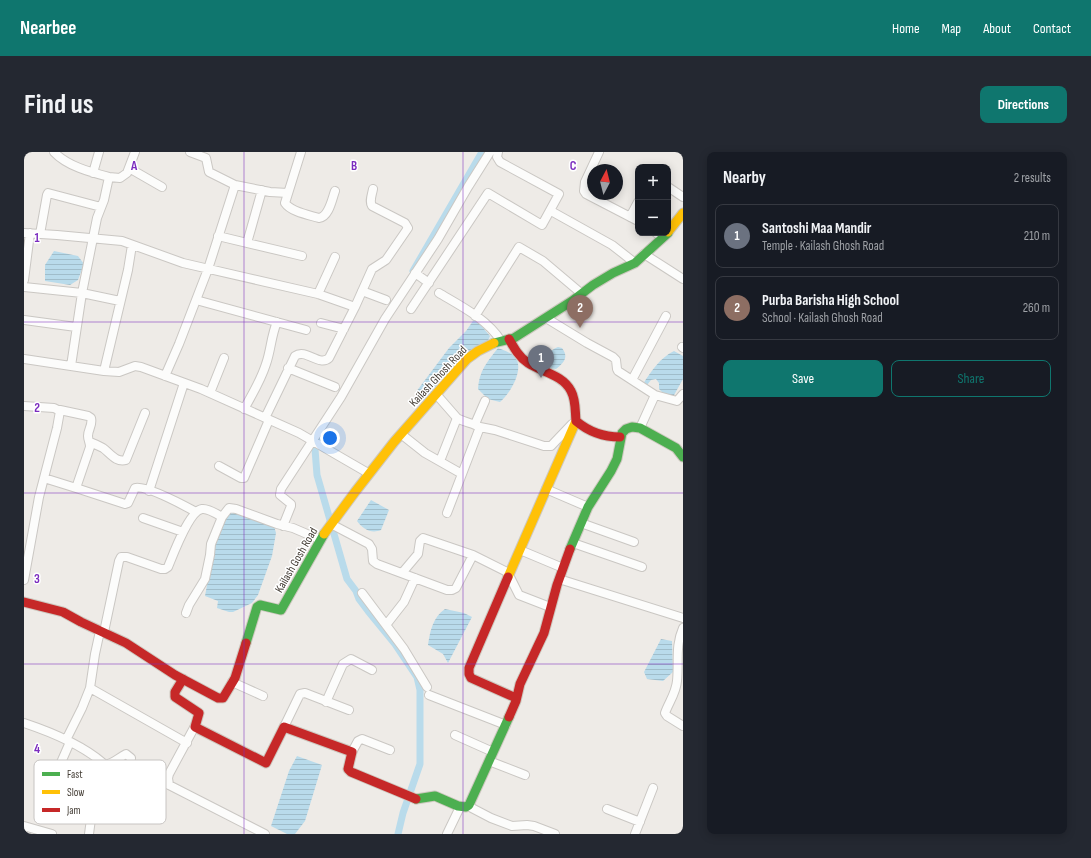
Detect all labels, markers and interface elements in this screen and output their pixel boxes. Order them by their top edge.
text: Nearbee [20,17,76,40]
text: Home [892,20,920,37]
text: Map [942,20,961,37]
text: About [983,20,1011,37]
text: Contact [1033,20,1071,37]
button: Directions [980,86,1067,123]
text: Find us [24,88,93,121]
text: A [130,158,138,174]
text: B [351,158,357,174]
text: C [570,158,577,174]
north arrow [587,164,623,200]
map controls [635,164,671,236]
button: + [635,164,671,200]
text: Nearby [723,168,766,188]
text: 2 results [1014,170,1051,186]
button: − [635,200,671,236]
text: Santoshi Maa Mandir [762,219,872,238]
text: 1 [734,228,740,244]
text: 210 m [1024,228,1050,244]
text: 1 [34,230,40,246]
text: Temple · Kailash Ghosh Road [762,238,884,254]
text: Purba Barisha High School [762,291,899,310]
pin: 2 [567,295,593,328]
text: 2 [734,300,740,316]
text: 260 m [1023,300,1050,316]
text: School · Kailash Ghosh Road [762,310,883,326]
street label: Kailash Ghosh Road [406,343,470,410]
pin: 1 [528,345,554,378]
button: Save [723,360,883,397]
button: Share [891,360,1051,397]
text: 2 [34,400,40,416]
your location [320,428,340,448]
street label: Kailash Gosh Road [272,525,321,596]
text: 3 [34,571,40,587]
text: 4 [34,741,40,757]
legend [34,760,166,824]
text: Fast [67,768,83,781]
text: Slow [67,786,84,799]
text: Jam [66,804,81,817]

